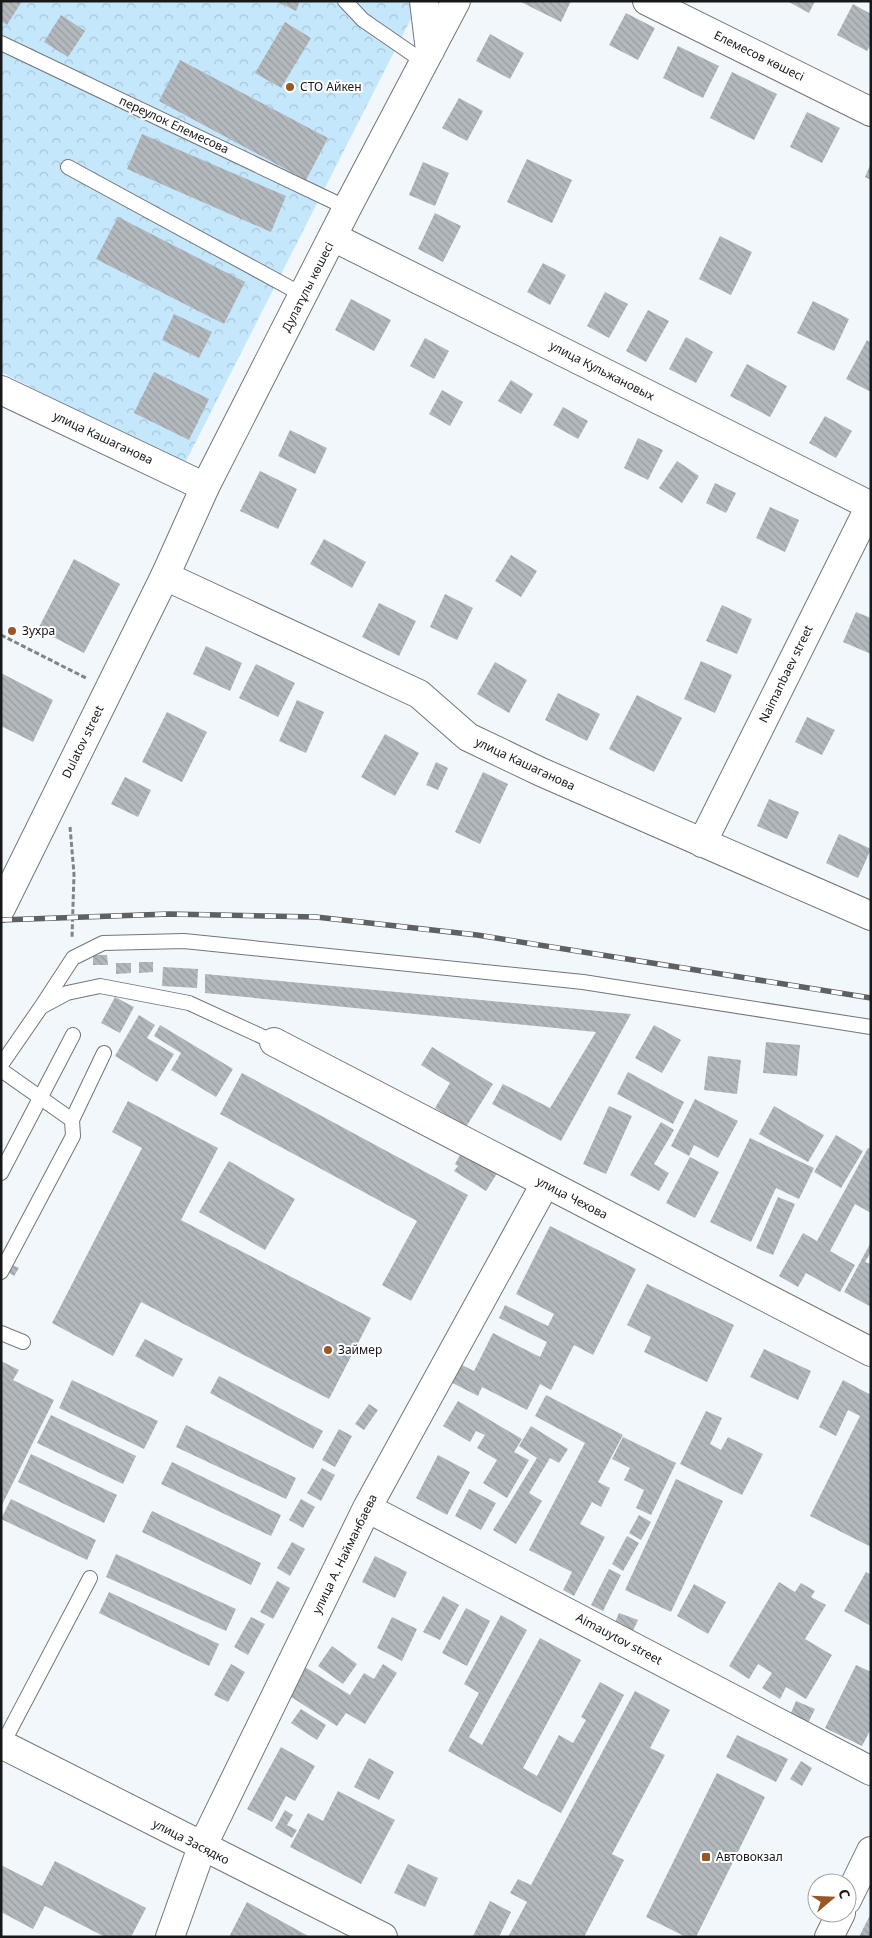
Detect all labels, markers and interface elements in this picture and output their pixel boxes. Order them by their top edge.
street label: Елемесов көшесі [711,26,807,85]
place label: СТО Айкен [300,78,362,95]
marker: СТО Айкен [284,81,296,93]
street label: переулок Елемесова [117,92,232,157]
street label: Дулатұлы көшесі [278,239,338,335]
street label: улица Кульжановых [547,337,658,405]
street label: улица Кашаганова [50,407,156,468]
street label: Naimanbaev street [754,621,817,726]
place label: Зухра [22,622,55,639]
marker: Зухра [6,625,18,637]
street label: Dulatov street [58,702,108,781]
street label: улица Кашаганова [472,733,578,794]
street label: улица Чехова [534,1172,611,1223]
place label: Займер [338,1341,382,1358]
marker: Займер [322,1344,334,1356]
street label: улица А. Найманбаева [308,1491,381,1617]
street label: Aimauytov street [573,1609,666,1669]
street label: улица Засядко [150,1815,233,1868]
place label: Автовокзал [716,1848,783,1865]
marker: Автовокзал [700,1851,712,1863]
north arrow [807,1873,857,1923]
text: С [834,1886,855,1901]

